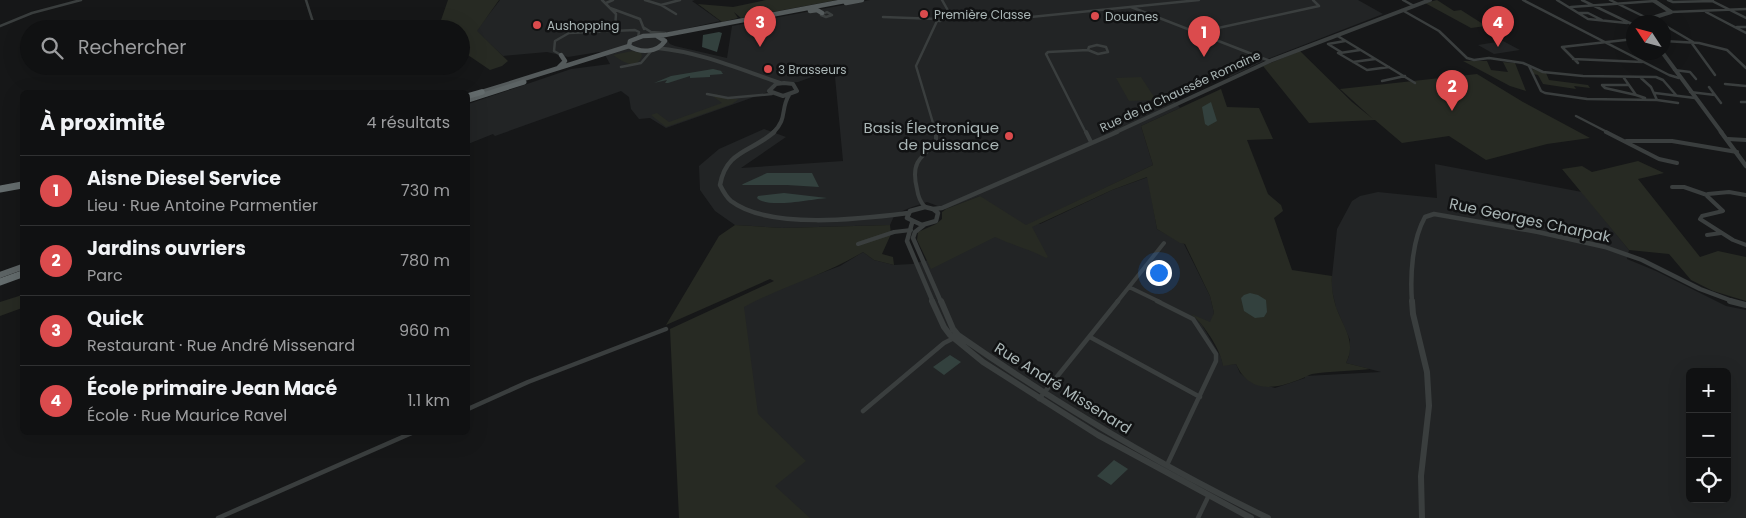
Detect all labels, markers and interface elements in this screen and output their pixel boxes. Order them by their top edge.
pin: 3 [744,6,776,47]
place label: Première Classe [934,6,1031,23]
pin: 4 [1482,6,1514,47]
marker: Première Classe [918,8,930,20]
place label: Douanes [1105,8,1158,25]
marker: Douanes [1089,10,1101,22]
north arrow [1626,15,1671,60]
pin: 1 [1188,16,1220,57]
place label: Aushopping [547,17,619,34]
marker: Aushopping [531,19,543,31]
search box [20,20,470,75]
icon: search [38,34,66,62]
text: Rechercher [78,34,186,61]
street label: Rue de la Chaussée Romaine [1097,46,1263,136]
place label: 3 Brasseurs [778,61,847,78]
marker: 3 Brasseurs [762,63,774,75]
pin: 2 [1436,70,1468,111]
text: À proximité [40,108,165,137]
text: 4 résultats [366,111,450,134]
place label: Basis Électronique de puissance [864,117,999,155]
marker: Basis Électronique de puissance [1003,130,1015,142]
text: Aisne Diesel Service [87,165,281,192]
text: 1 [53,179,59,202]
text: 730 m [401,179,450,202]
street label: Rue Georges Charpak [1447,193,1613,247]
text: Lieu · Rue Antoine Parmentier [87,194,318,217]
text: Jardins ouvriers [87,235,246,262]
text: 2 [51,249,61,272]
text: 780 m [400,249,450,272]
your location [1146,260,1172,286]
text: Parc [87,264,123,287]
text: Quick [87,305,144,332]
text: 3 [51,319,61,342]
text: 960 m [399,319,450,342]
text: Restaurant · Rue André Missenard [87,334,355,357]
street label: Rue André Missenard [991,337,1135,439]
map controls [1686,368,1731,503]
button: + [1686,368,1731,413]
text: École primaire Jean Macé [87,375,337,402]
text: 4 [51,389,61,412]
text: 1.1 km [407,389,450,412]
text: École · Rue Maurice Ravel [87,404,287,427]
button: − [1686,413,1731,458]
button: locate [1686,458,1731,503]

